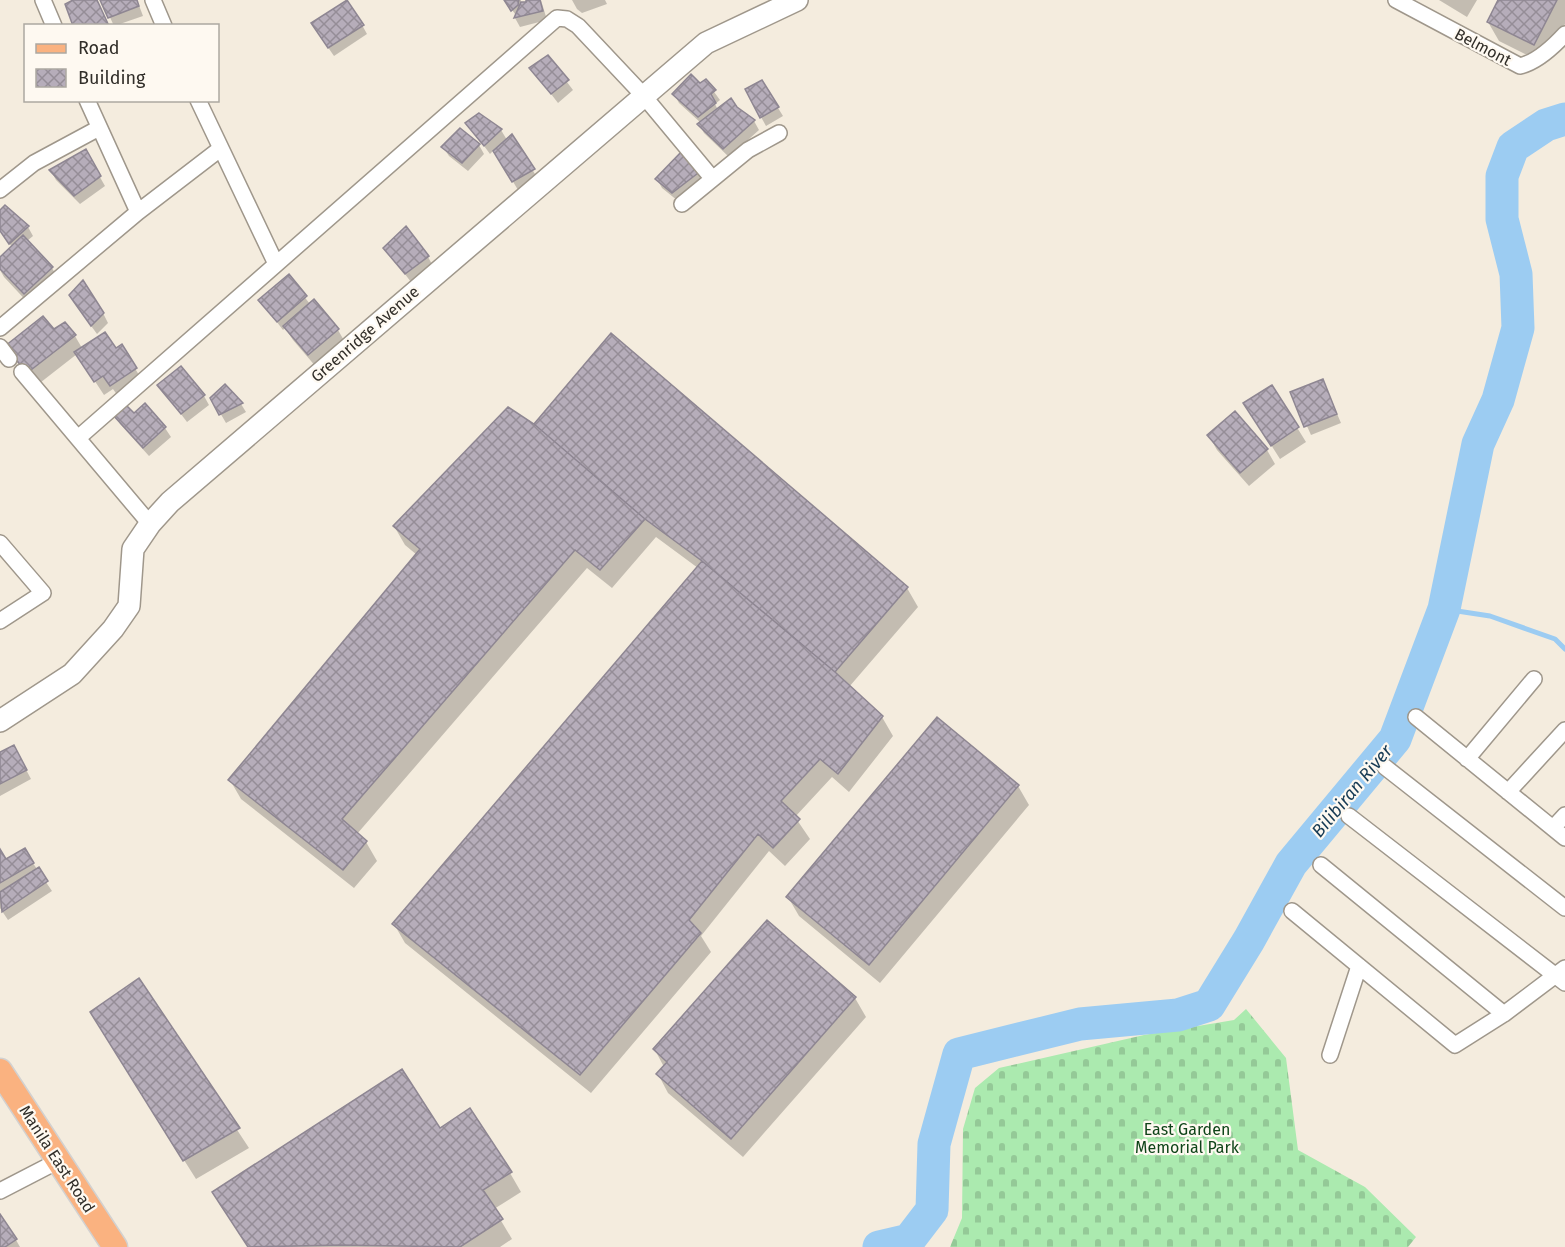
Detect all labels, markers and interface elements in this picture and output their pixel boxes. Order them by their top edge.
legend [24,24,219,102]
street label: Belmont [1451,24,1515,70]
text: Road [78,37,120,59]
text: Building [78,67,146,89]
street label: Greenridge Avenue [307,282,423,386]
water label: Bilibiran River [1307,739,1398,842]
street label: Manila East Road [15,1102,99,1216]
park label: East Garden Memorial Park [1135,1120,1240,1157]

